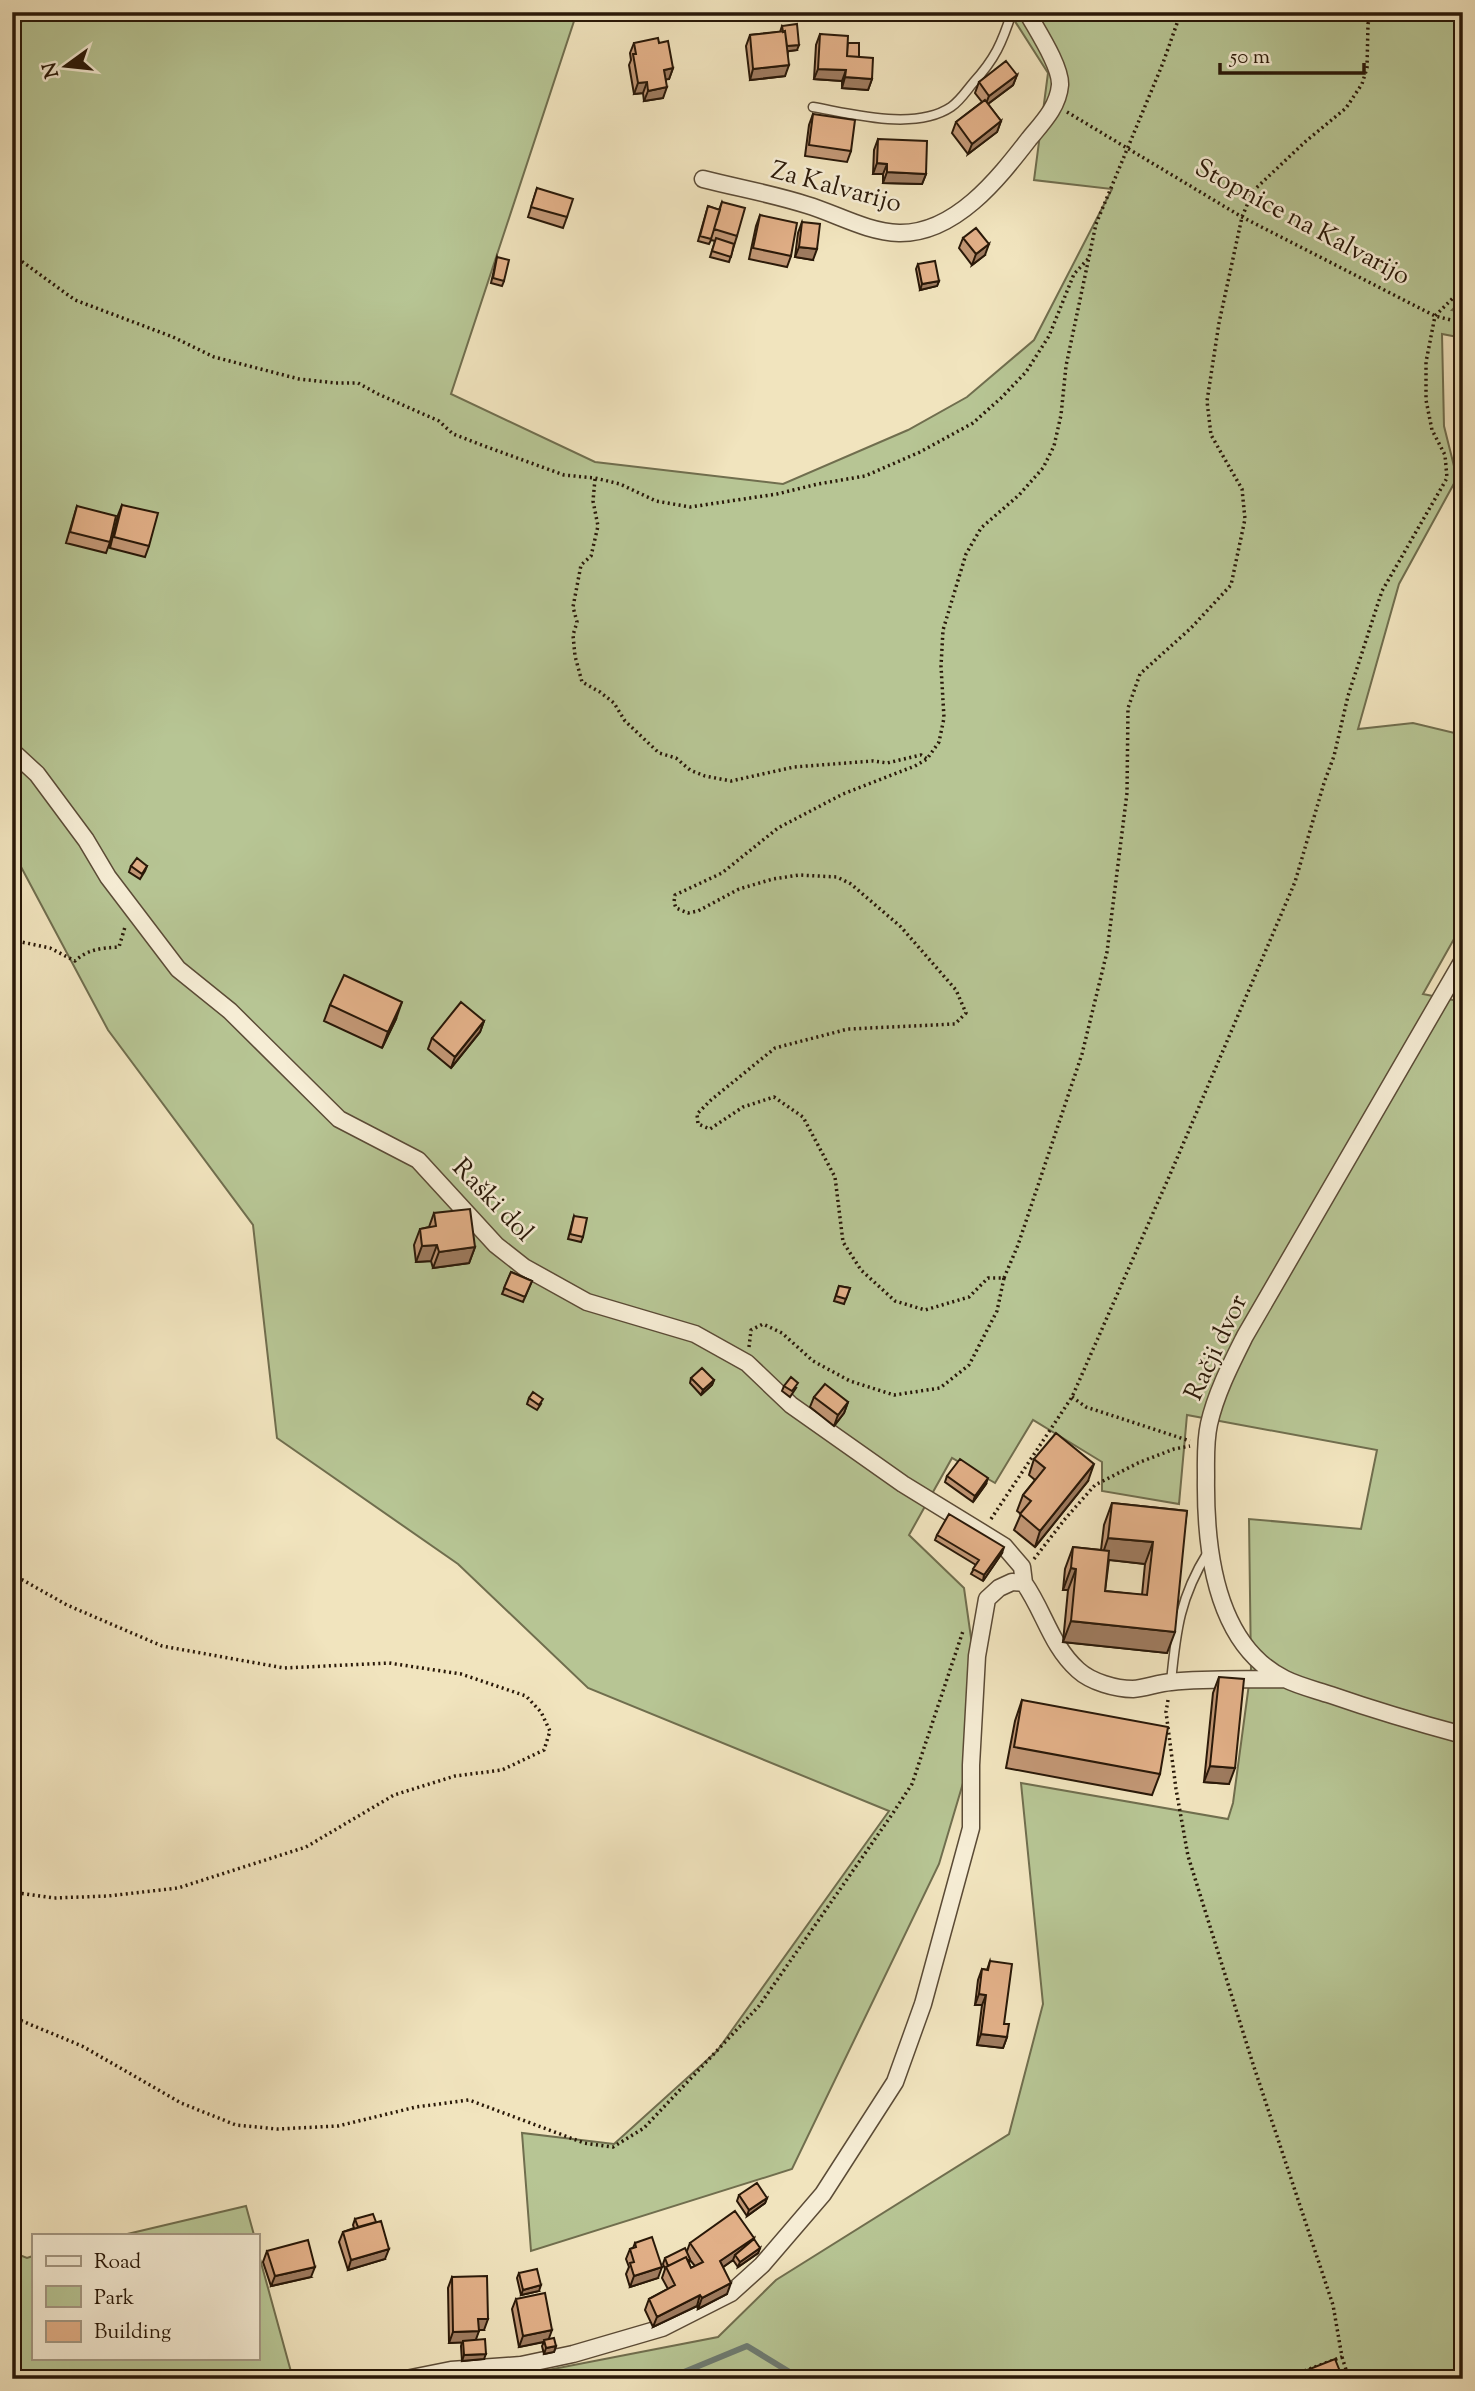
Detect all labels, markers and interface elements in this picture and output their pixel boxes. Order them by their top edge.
north arrow [32,32,102,102]
scale bar [1220,32,1363,76]
text: 50 m [1229,43,1270,73]
text: N [37,59,67,81]
street label: Stopnice na Kalvarijo [1188,151,1416,295]
street label: Za Kalvarijo [767,153,905,223]
street label: Raški dol [443,1151,541,1251]
street label: Račji dvor [1176,1289,1258,1407]
legend [32,2234,259,2360]
text: Road [94,2248,141,2278]
text: Park [94,2284,135,2314]
text: Building [94,2318,171,2348]

